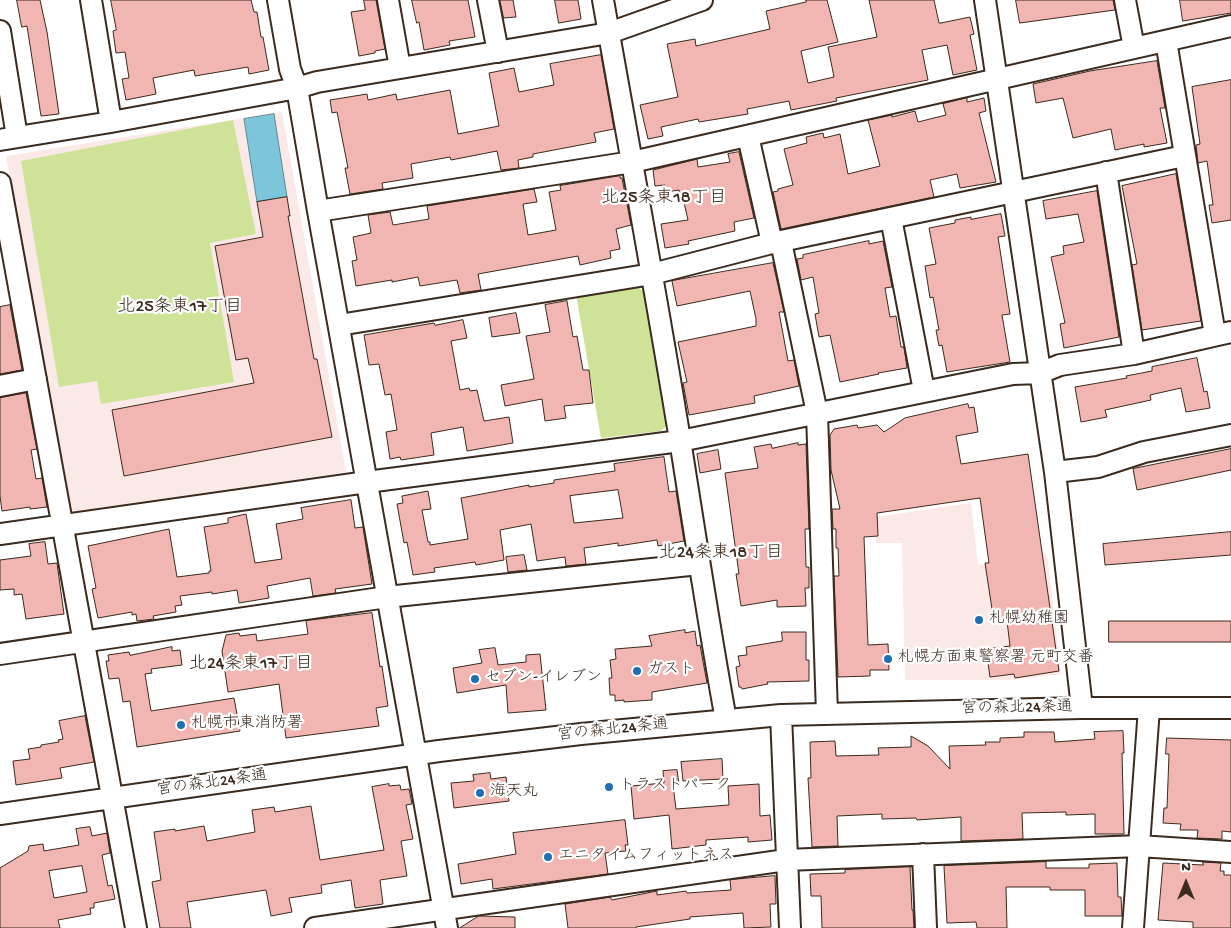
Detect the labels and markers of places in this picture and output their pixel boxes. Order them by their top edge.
place label: 札幌幼稚園 [989,610,1069,630]
marker: 札幌幼稚園 [973,614,985,626]
place label: 札幌方面東警察署 元町交番 [898,649,1094,669]
marker: 札幌方面東警察署 元町交番 [882,653,894,665]
place label: ガスト [647,661,695,681]
marker: ガスト [631,665,643,677]
place label: セブン-イレブン [485,669,602,689]
marker: セブン-イレブン [469,673,481,685]
place label: 札幌市東消防署 [191,715,303,735]
marker: 札幌市東消防署 [175,719,187,731]
place label: トラストパーク [619,777,731,797]
marker: トラストパーク [603,781,615,793]
place label: 海天丸 [490,783,538,803]
marker: 海天丸 [474,787,486,799]
place label: エニタイムフィットネス [558,847,734,867]
marker: エニタイムフィットネス [542,851,554,863]

